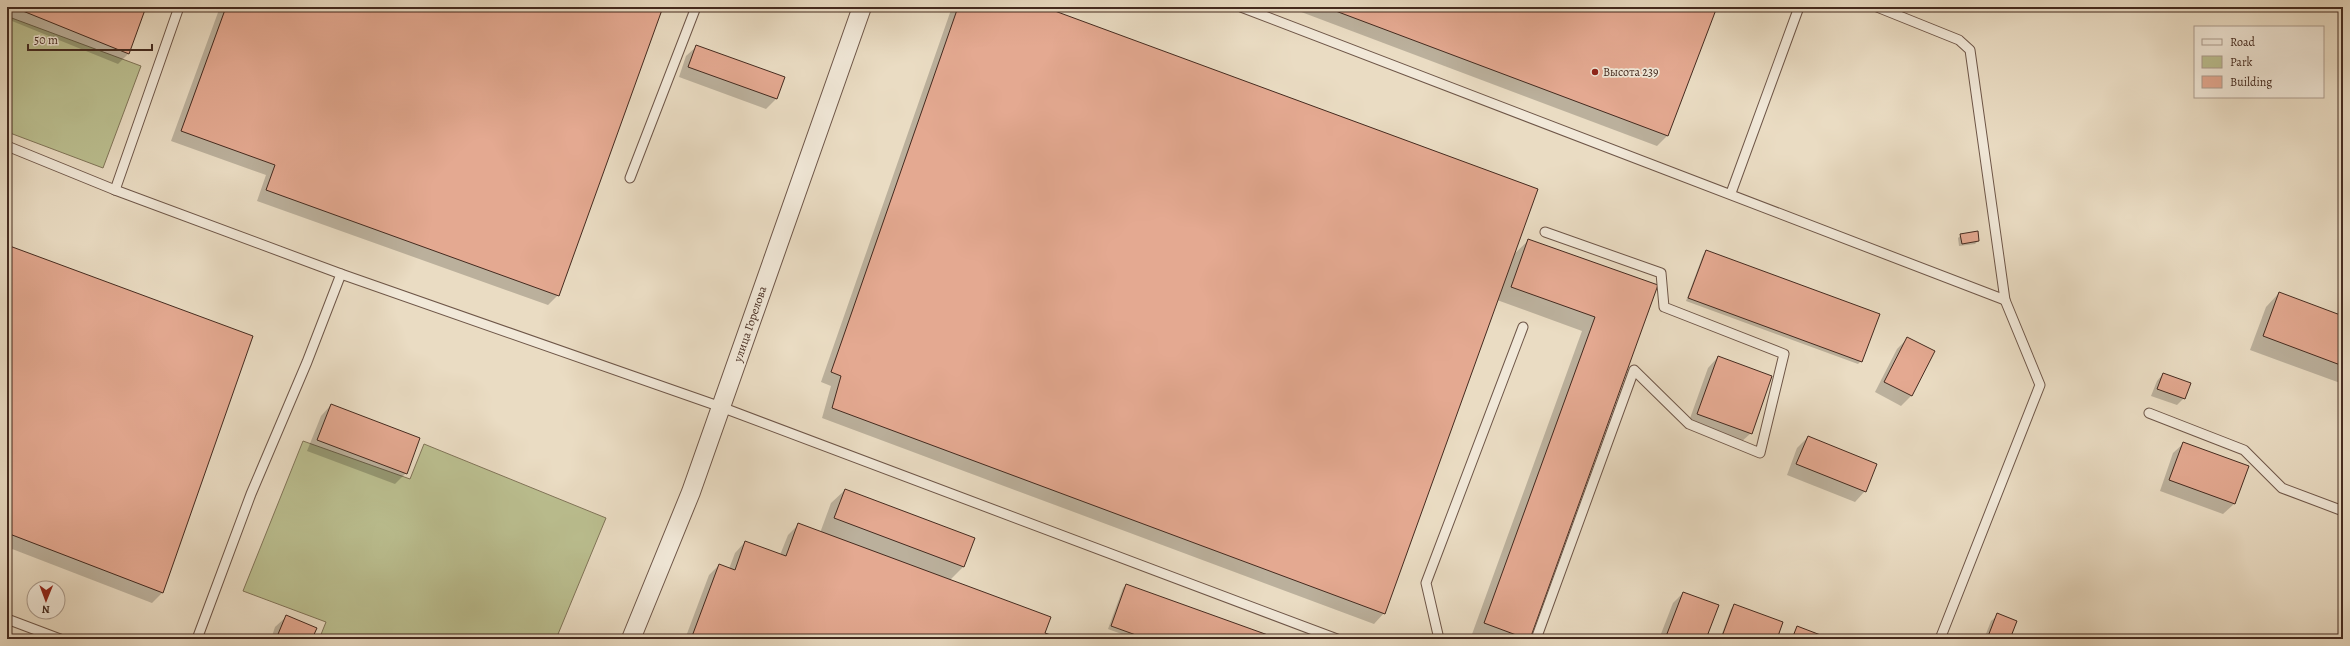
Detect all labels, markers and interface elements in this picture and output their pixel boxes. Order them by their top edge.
scale bar [28,26,152,52]
legend [2194,26,2324,98]
text: 50 m [34,32,58,48]
text: Road [2230,34,2256,50]
text: Park [2230,54,2253,70]
place label: Высота 239 [1603,64,1659,80]
marker: Высота 239 [1590,67,1600,77]
text: Building [2230,74,2272,90]
street label: улица Горелова [729,284,771,365]
north arrow [26,580,66,620]
text: N [42,602,50,617]

